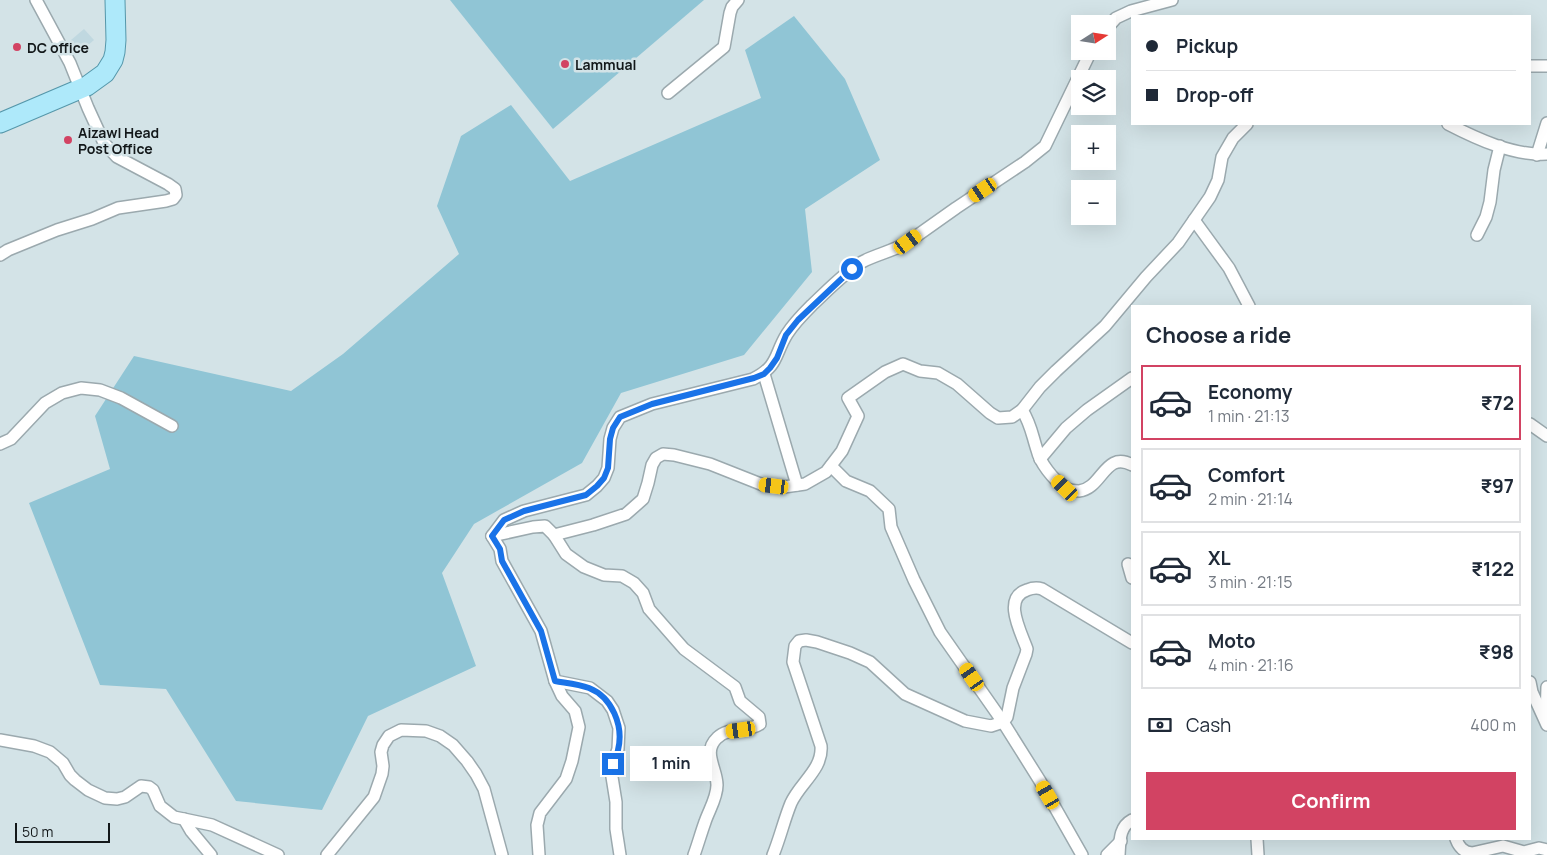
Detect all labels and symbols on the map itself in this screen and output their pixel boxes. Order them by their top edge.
north arrow [1071,15,1116,60]
place label: DC office [27,38,89,57]
marker: DC office [11,41,23,53]
place label: Lammual [575,55,636,74]
marker: Lammual [559,58,571,70]
place label: Aizawl Head Post Office [78,123,159,158]
marker: Aizawl Head Post Office [62,134,74,146]
car [966,175,999,205]
car [891,227,924,257]
route start [841,258,863,280]
car [1049,472,1081,504]
car [758,477,789,495]
car [957,660,986,694]
car [725,720,756,740]
callout: 1 min [630,746,713,782]
route end [602,753,624,775]
car [1034,778,1061,812]
scale bar [15,820,110,843]

